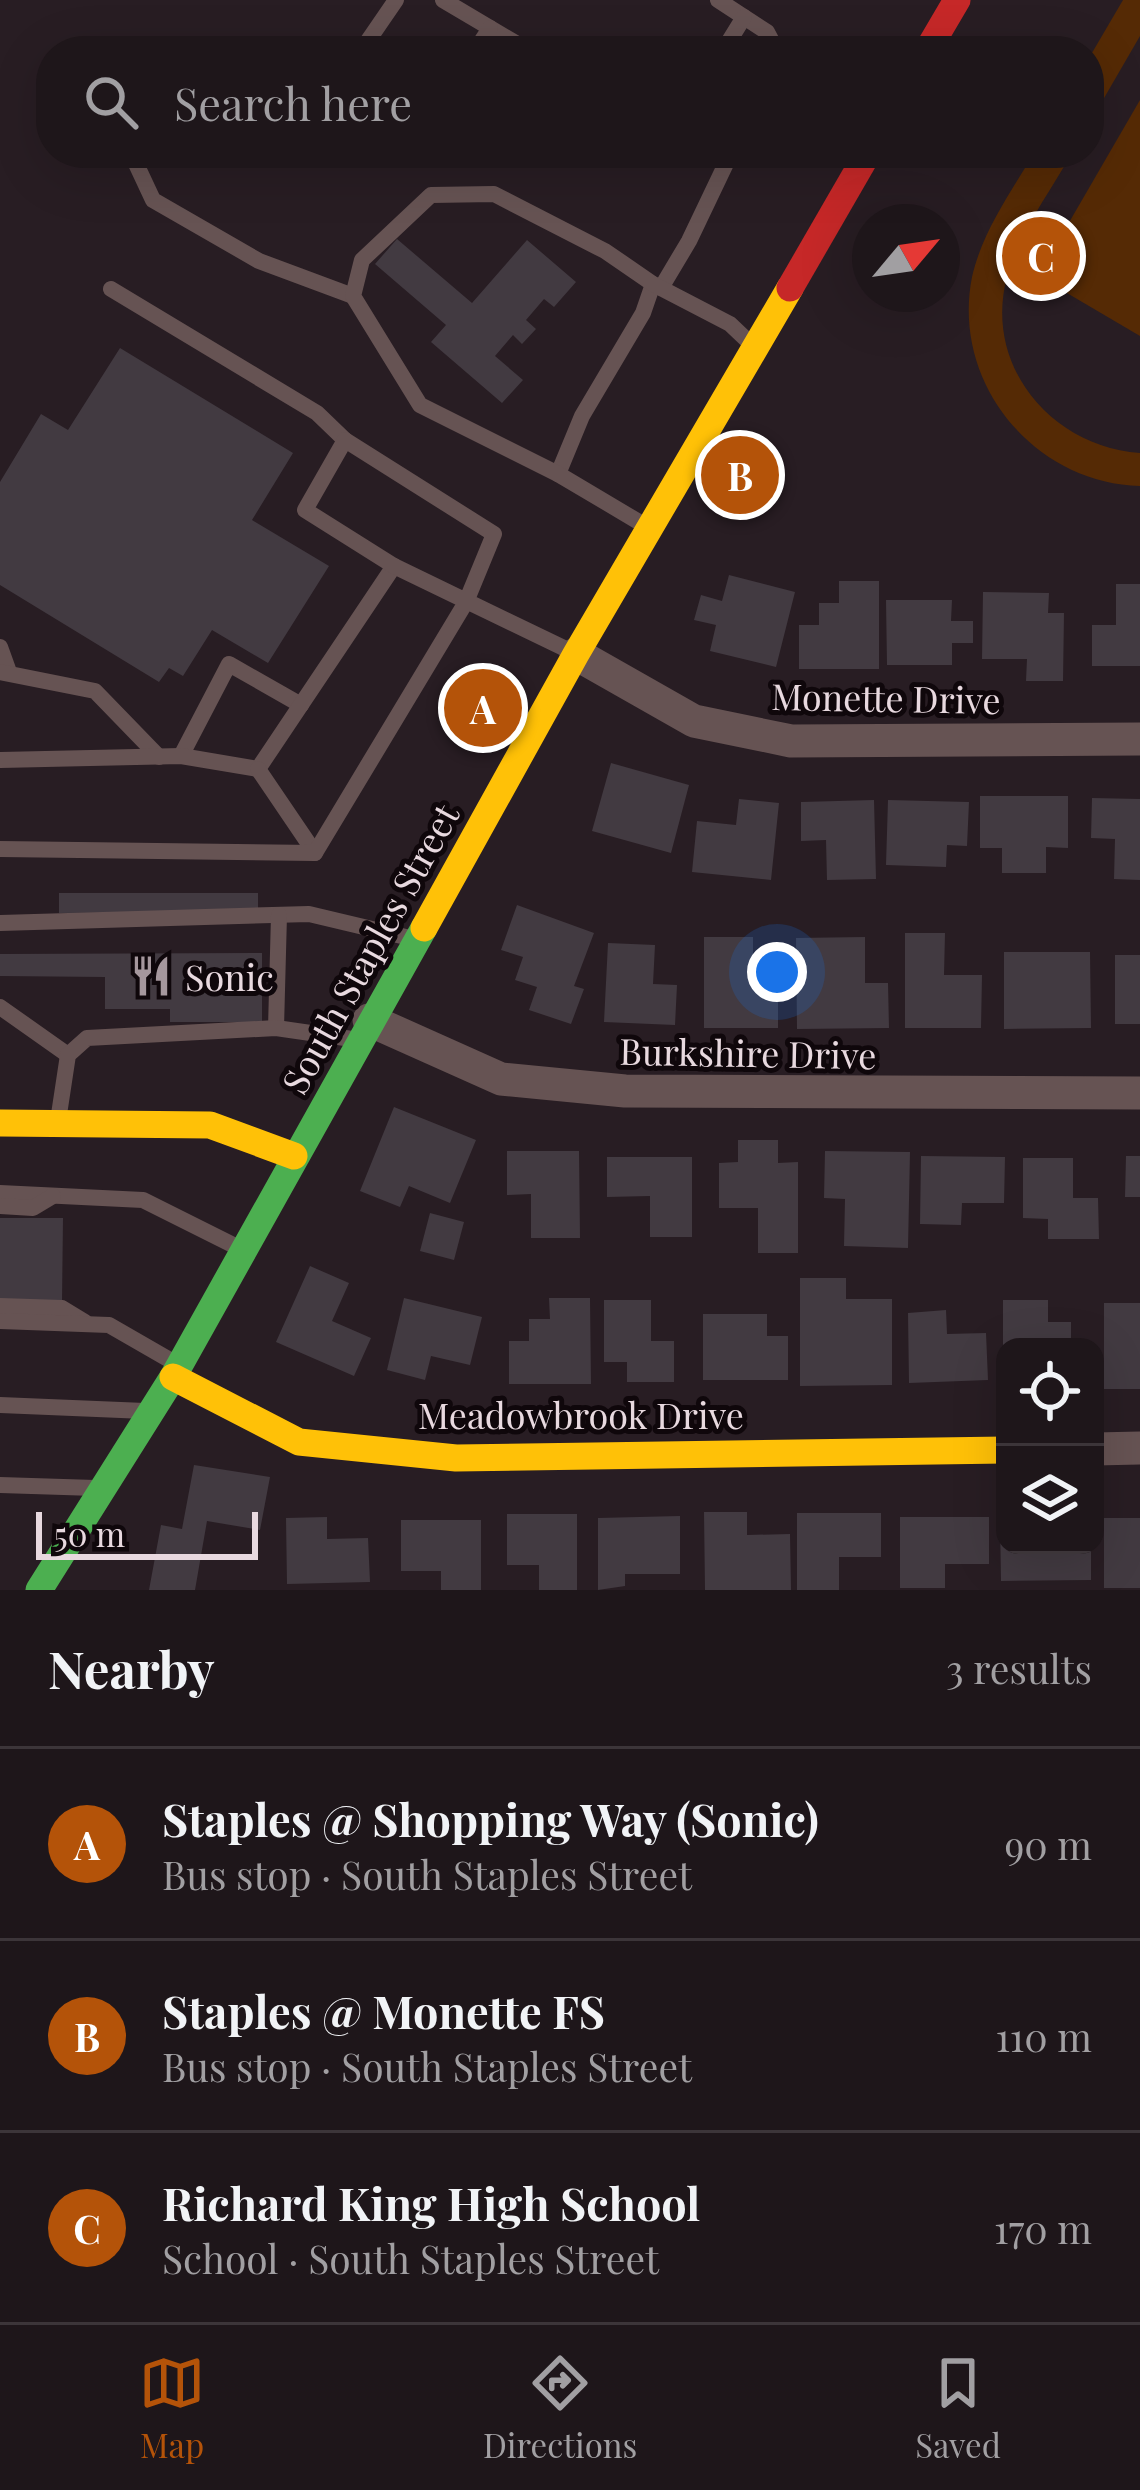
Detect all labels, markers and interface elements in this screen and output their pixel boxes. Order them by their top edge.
search box [36,36,1104,168]
icon: search [78,69,144,135]
text: Search here [174,72,412,132]
north arrow [852,204,960,312]
pin: C [1002,211,1080,301]
pin: B [701,430,779,520]
pin: A [444,663,522,753]
street label: Monette Drive [771,671,1001,723]
street label: South Staples Street [270,794,469,1101]
your location [747,942,807,1002]
place label: Sonic [185,952,274,1000]
restaurant icon: Sonic [128,953,174,999]
street label: Burkshire Drive [619,1026,877,1078]
map controls [996,1338,1104,1554]
button: locate [996,1338,1104,1446]
street label: Meadowbrook Drive [418,1390,744,1438]
button: layers [996,1446,1104,1554]
scale bar [36,1506,258,1559]
text: 50 m [54,1511,125,1555]
text: Nearby [48,1634,214,1702]
text: 3 results [946,1642,1092,1694]
text: Staples @ Shopping Way (Sonic) [162,1788,819,1848]
text: A [74,1818,100,1870]
text: 90 m [1004,1818,1092,1870]
text: Bus stop · South Staples Street [162,1848,692,1900]
text: Staples @ Monette FS [162,1980,605,2040]
text: B [74,2010,100,2062]
text: 110 m [995,2010,1092,2062]
text: Bus stop · South Staples Street [162,2040,692,2092]
text: Richard King High School [162,2172,700,2232]
text: C [73,2202,101,2254]
text: 170 m [994,2202,1092,2254]
text: School · South Staples Street [162,2232,659,2284]
tab: Map [139,2350,205,2466]
tab: Directions [483,2350,637,2466]
tab: Saved [915,2350,1001,2466]

